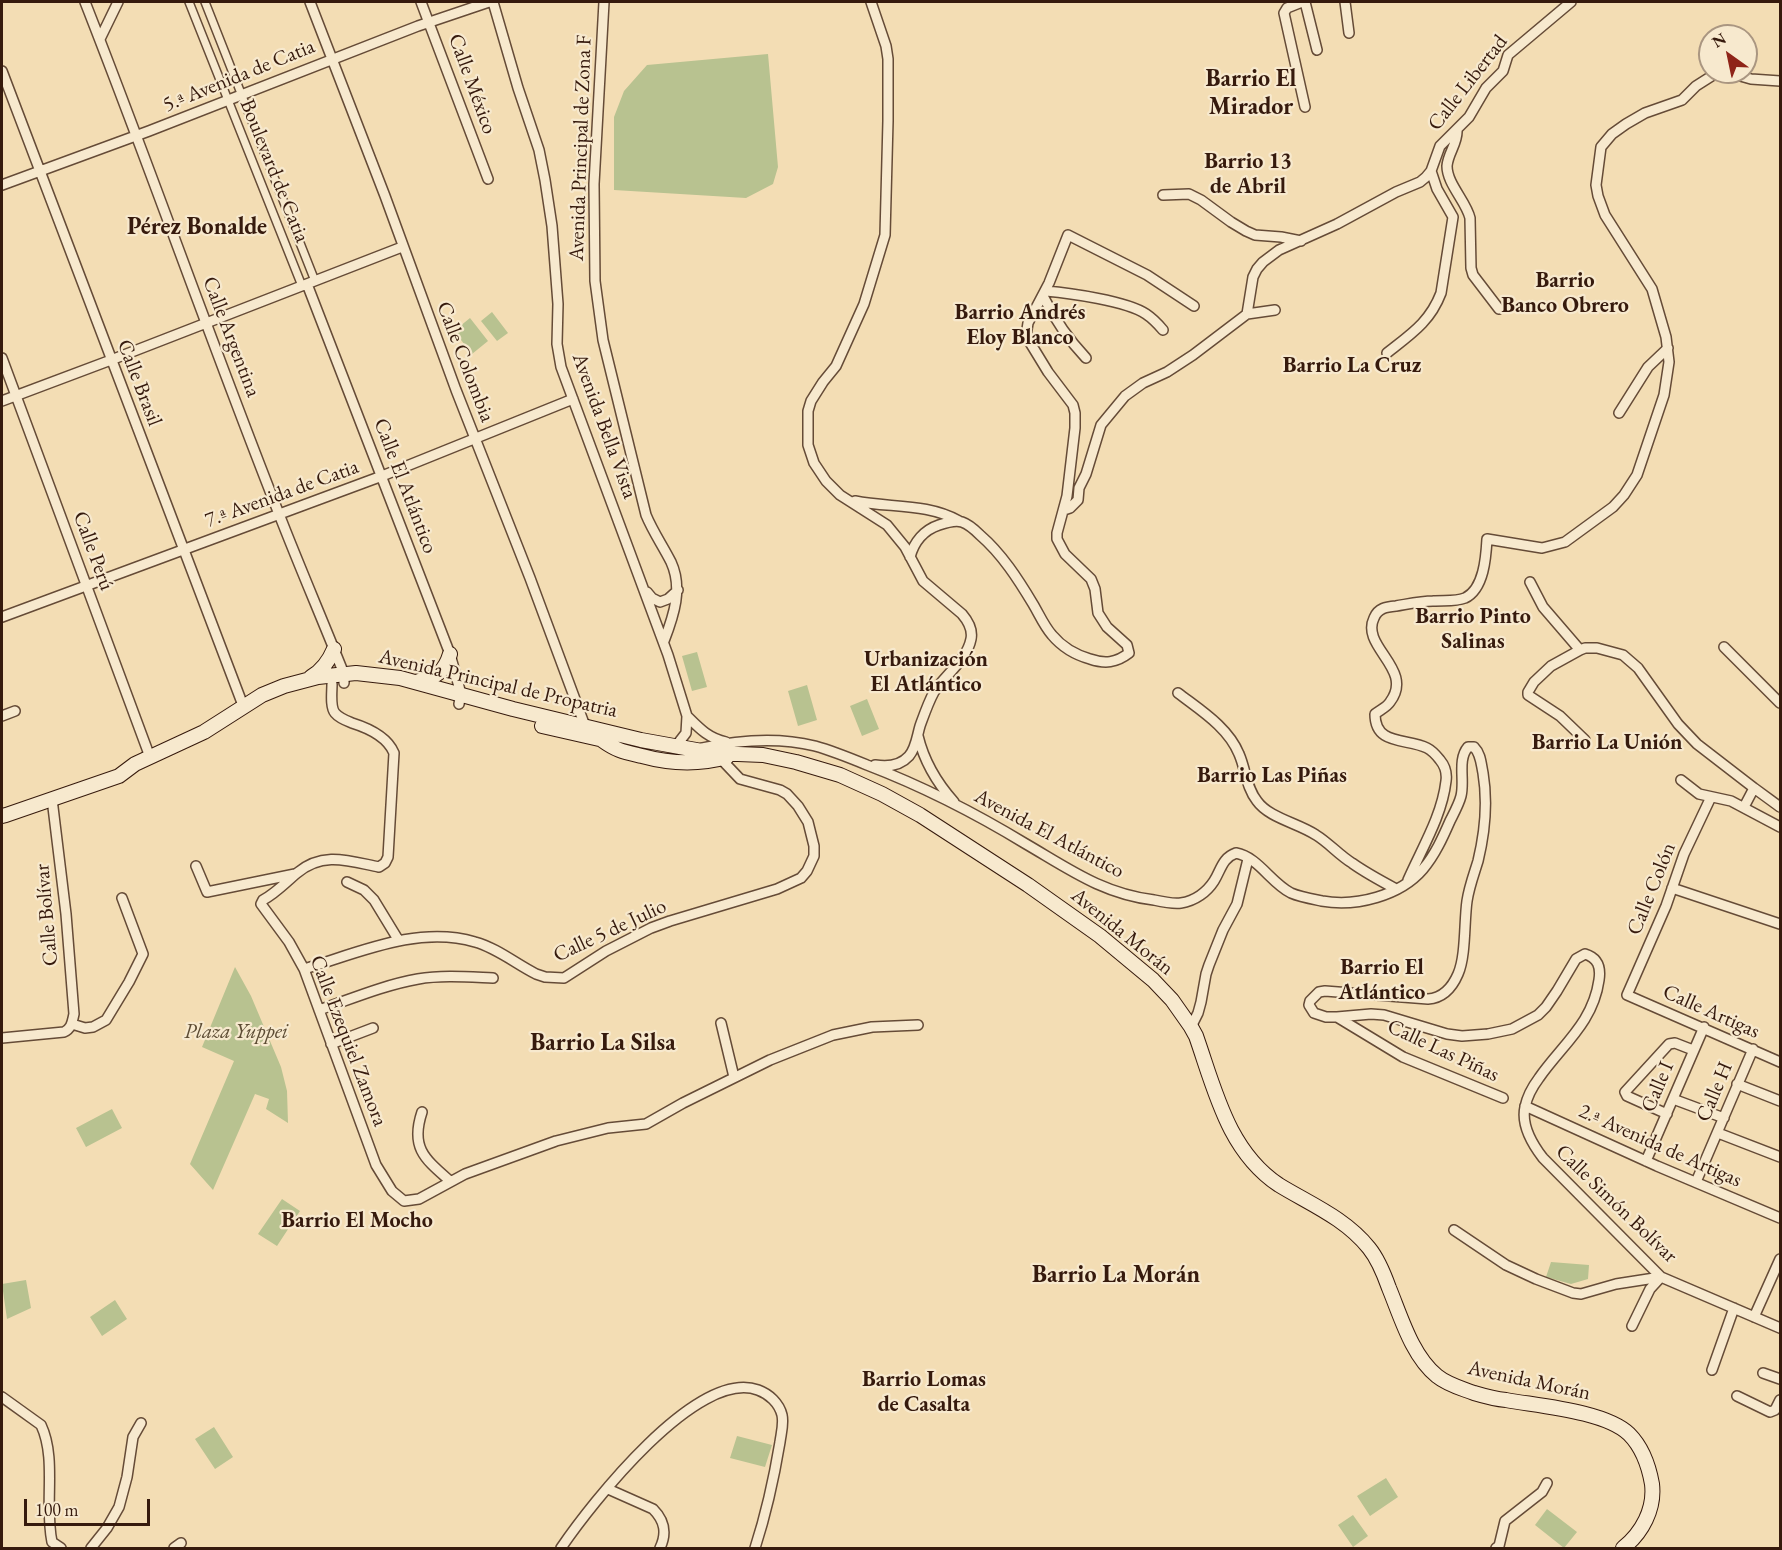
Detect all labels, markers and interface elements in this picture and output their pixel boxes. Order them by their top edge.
north arrow [1698,24,1758,84]
text: N [1708,28,1730,52]
street label: Calle México [442,30,502,138]
street label: Calle Libertad [1423,30,1513,136]
street label: 5.ª Avenida de Catia [159,34,319,118]
street label: Avenida Principal de Zona F [564,34,598,262]
district label: Barrio El Mirador [1206,65,1296,121]
street label: Boulevard de Catia [234,96,314,246]
district label: Barrio 13 de Abril [1204,149,1292,200]
district label: Pérez Bonalde [127,213,267,241]
district label: Barrio Banco Obrero [1501,268,1629,320]
street label: Calle Argentina [196,273,266,401]
street label: Calle Colombia [431,298,499,426]
district label: Barrio Andrés Eloy Blanco [955,300,1085,352]
street label: Calle Brasil [111,336,167,430]
street label: Avenida Bella Vista [566,350,642,502]
district label: Barrio La Cruz [1283,353,1421,379]
street label: Calle El Atlántico [368,415,442,557]
street label: 7.ª Avenida de Catia [202,455,362,533]
street label: Calle Perú [67,508,119,594]
district label: Barrio Pinto Salinas [1415,604,1531,656]
street label: Avenida Principal de Propatria [376,644,620,724]
district label: Urbanización El Atlántico [864,647,988,698]
district label: Barrio La Unión [1532,730,1682,756]
district label: Barrio Las Piñas [1197,763,1347,789]
street label: Avenida El Atlántico [970,784,1128,884]
street label: Calle Colón [1622,839,1682,939]
street label: Calle Bolívar [30,863,64,967]
street label: Avenida Morán [1066,883,1178,981]
street label: Calle 5 de Julio [549,894,671,968]
street label: Calle Ezequiel Zamora [304,952,392,1130]
district label: Barrio El Atlántico [1339,955,1425,1006]
street label: Calle Artigas [1659,979,1763,1045]
street label: Calle Las Piñas [1383,1014,1503,1088]
park label: Plaza Yuppei [184,1019,288,1045]
district label: Barrio La Silsa [530,1029,676,1057]
street label: Calle I [1636,1058,1680,1116]
street label: Calle H [1691,1058,1739,1126]
street label: 2.ª Avenida de Artigas [1575,1099,1745,1193]
street label: Calle Simón Bolívar [1550,1140,1682,1268]
district label: Barrio El Mocho [281,1208,433,1234]
district label: Barrio La Morán [1032,1261,1200,1289]
street label: Avenida Morán [1465,1356,1593,1406]
district label: Barrio Lomas de Casalta [862,1367,986,1418]
scale bar [27,1487,153,1525]
text: 100 m [35,1498,79,1521]

